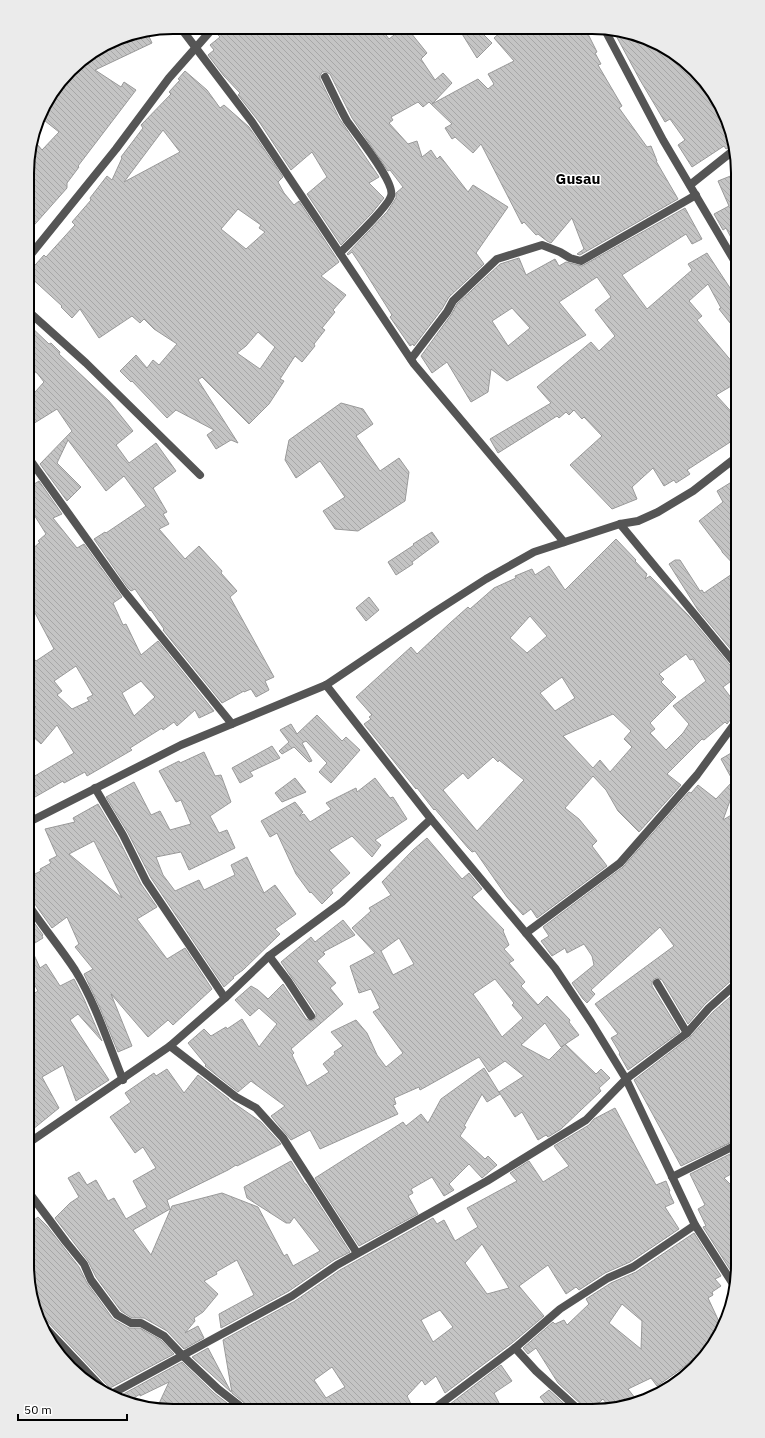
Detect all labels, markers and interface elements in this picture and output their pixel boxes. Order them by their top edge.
district label: Gusau [556,169,600,188]
scale bar [18,1396,127,1422]
text: 50 m [24,1402,52,1417]

